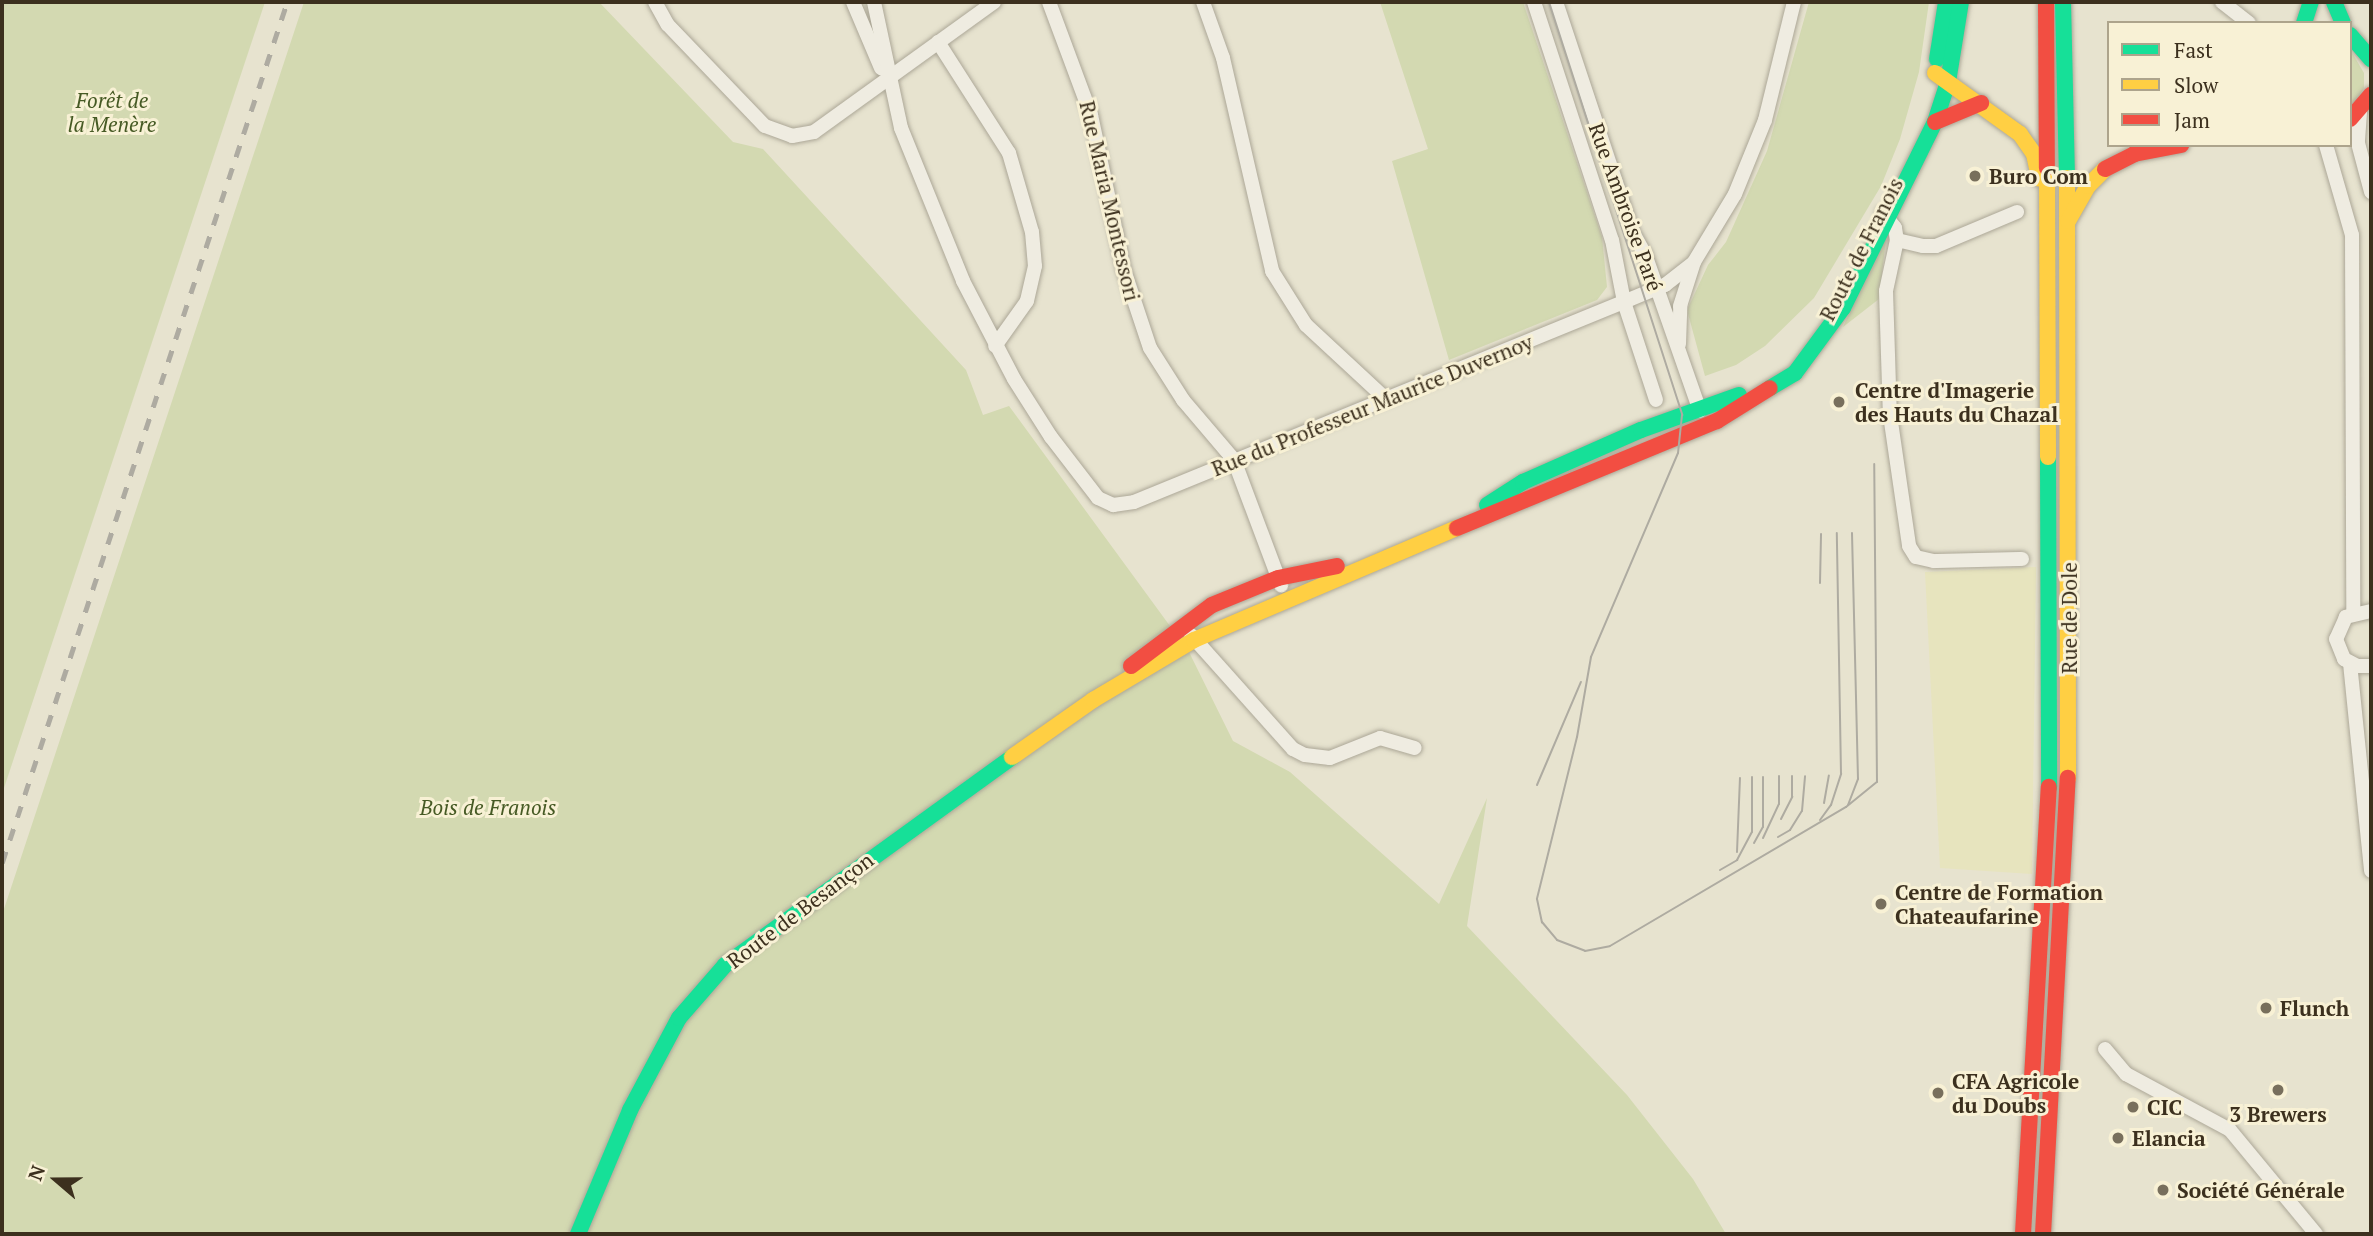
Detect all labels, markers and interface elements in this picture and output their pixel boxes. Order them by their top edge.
legend [2107,21,2352,147]
text: Fast [2174,36,2213,64]
text: Slow [2174,71,2218,99]
park label: Forêt de la Menère [68,87,156,137]
street label: Rue Maria Montessori [1075,98,1145,304]
text: Jam [2174,106,2210,134]
street label: Rue Ambroise Paré [1584,119,1668,295]
place label: Buro Com [1989,163,2088,189]
marker: Buro Com [1967,168,1983,184]
street label: Route de Franois [1814,173,1908,325]
street label: Rue du Professeur Maurice Duvernoy [1208,329,1536,481]
place label: Centre d'Imagerie des Hauts du Chazal [1855,377,2058,427]
marker: Centre d'Imagerie des Hauts du Chazal [1829,392,1849,412]
street label: Rue de Dole [2056,562,2082,674]
park label: Bois de Franois [420,794,556,820]
street label: Route de Besançon [722,847,878,973]
place label: Centre de Formation Chateaufarine [1895,879,2103,929]
marker: Centre de Formation Chateaufarine [1873,896,1889,912]
place label: Flunch [2280,995,2349,1021]
marker: Flunch [2258,1000,2274,1016]
place label: CFA Agricole du Doubs [1952,1068,2080,1118]
marker: 3 Brewers [2270,1082,2286,1098]
marker: CFA Agricole du Doubs [1930,1085,1946,1101]
place label: CIC [2147,1094,2182,1120]
marker: CIC [2125,1099,2141,1115]
place label: 3 Brewers [2229,1101,2327,1127]
place label: Elancia [2132,1125,2206,1151]
marker: Elancia [2110,1130,2126,1146]
north arrow [21,1145,91,1215]
text: N [22,1162,50,1184]
place label: Société Générale [2177,1177,2345,1203]
marker: Société Générale [2155,1182,2171,1198]

